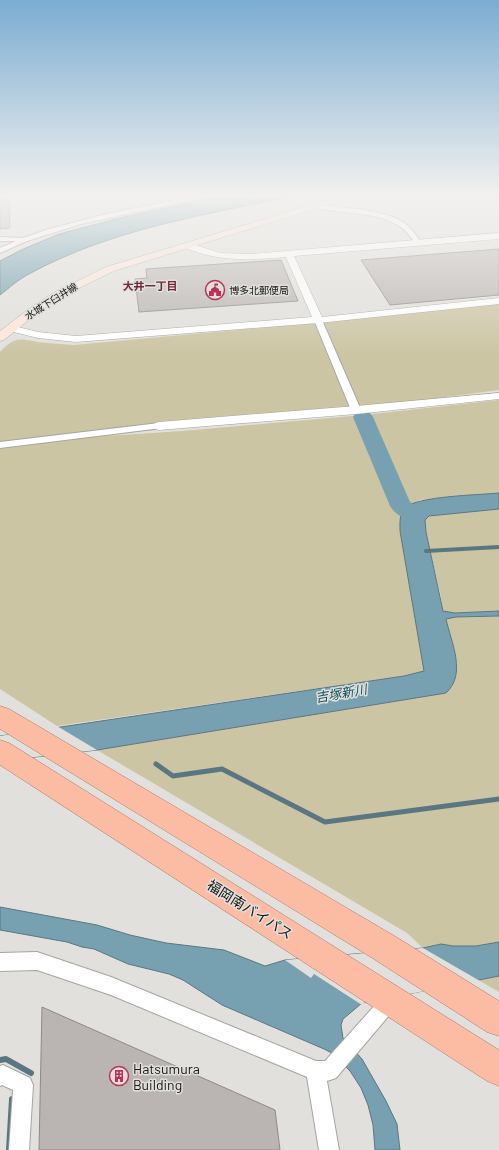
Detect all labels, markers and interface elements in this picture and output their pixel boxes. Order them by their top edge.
district label: 大井一丁目 [123,279,178,292]
public building icon: 博多北郵便局 [204,279,226,301]
street label: 水城下臼井線 [22,280,80,322]
place label: 博多北郵便局 [229,284,289,296]
water label: 吉塚新川 [314,680,370,705]
street label: 福岡南バイパス [204,876,296,942]
place label: Hatsumura Building [133,1060,200,1093]
building icon: Hatsumura Building [108,1065,130,1087]

